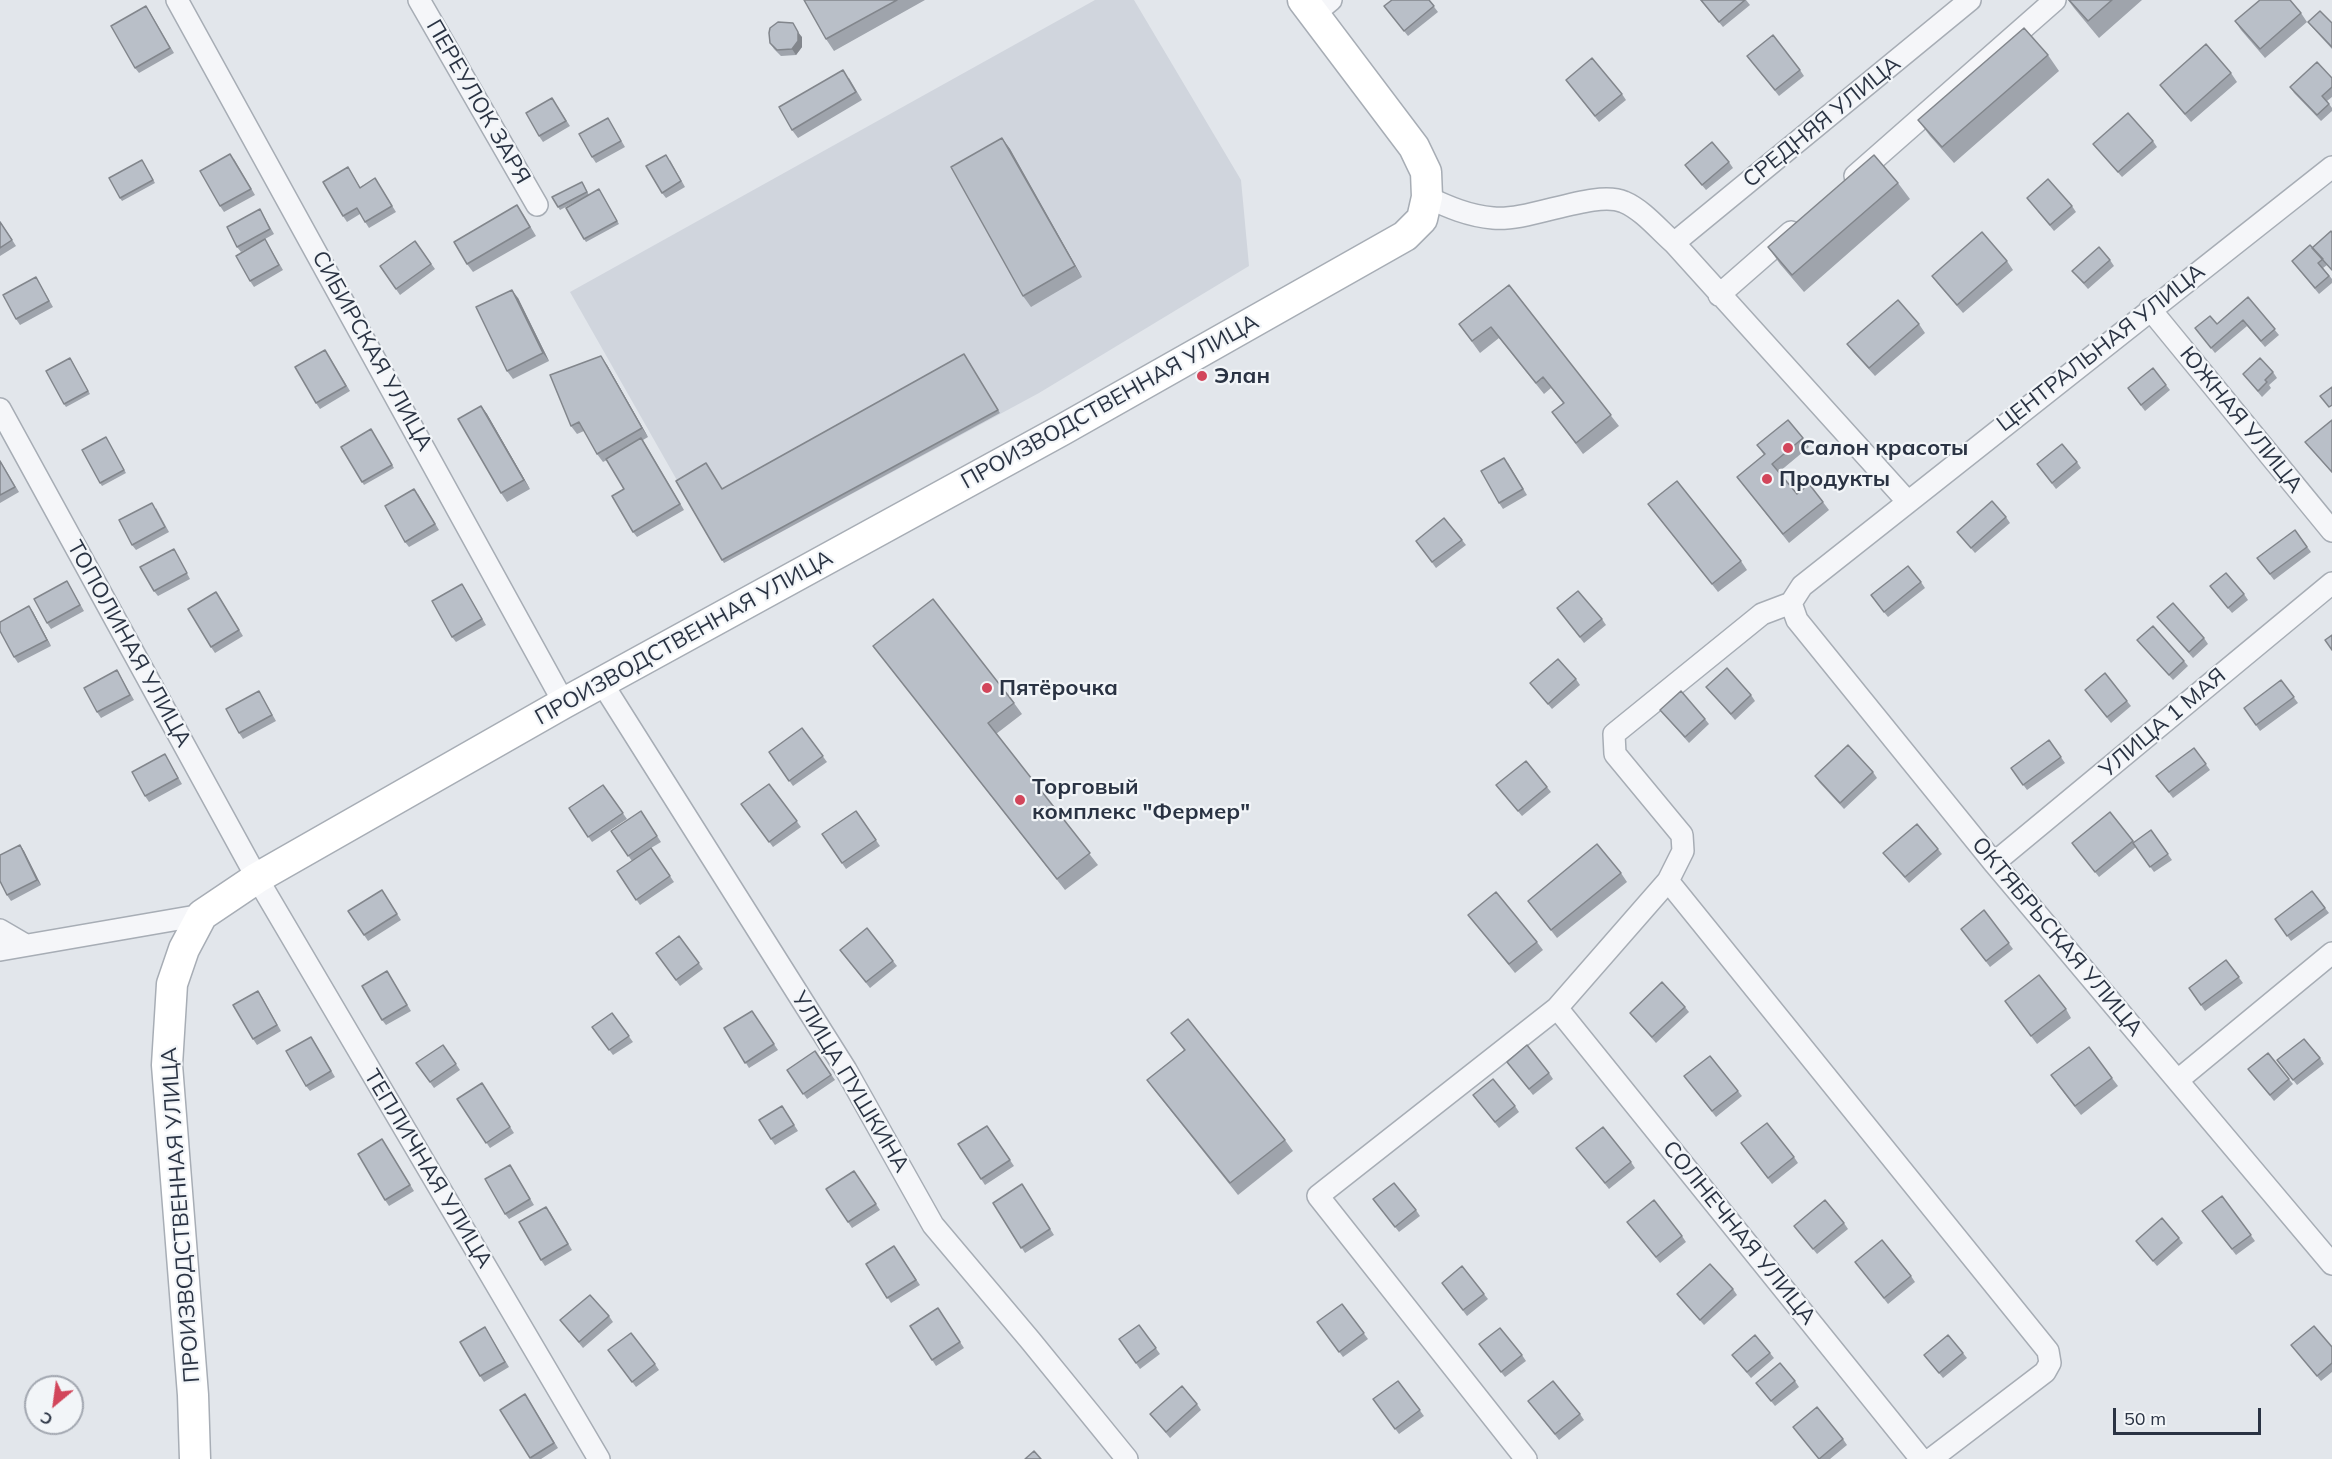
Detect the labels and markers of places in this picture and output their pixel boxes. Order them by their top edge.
place label: Элан [1214,363,1270,389]
marker: Элан [1195,369,1209,383]
place label: Салон красоты [1800,435,1968,461]
marker: Салон красоты [1781,441,1795,455]
place label: Продукты [1779,466,1890,492]
marker: Продукты [1760,472,1774,486]
place label: Пятёрочка [999,675,1118,701]
marker: Пятёрочка [980,681,994,695]
place label: Торговый комплекс "Фермер" [1032,774,1250,825]
marker: Торговый комплекс "Фермер" [1013,793,1027,807]

